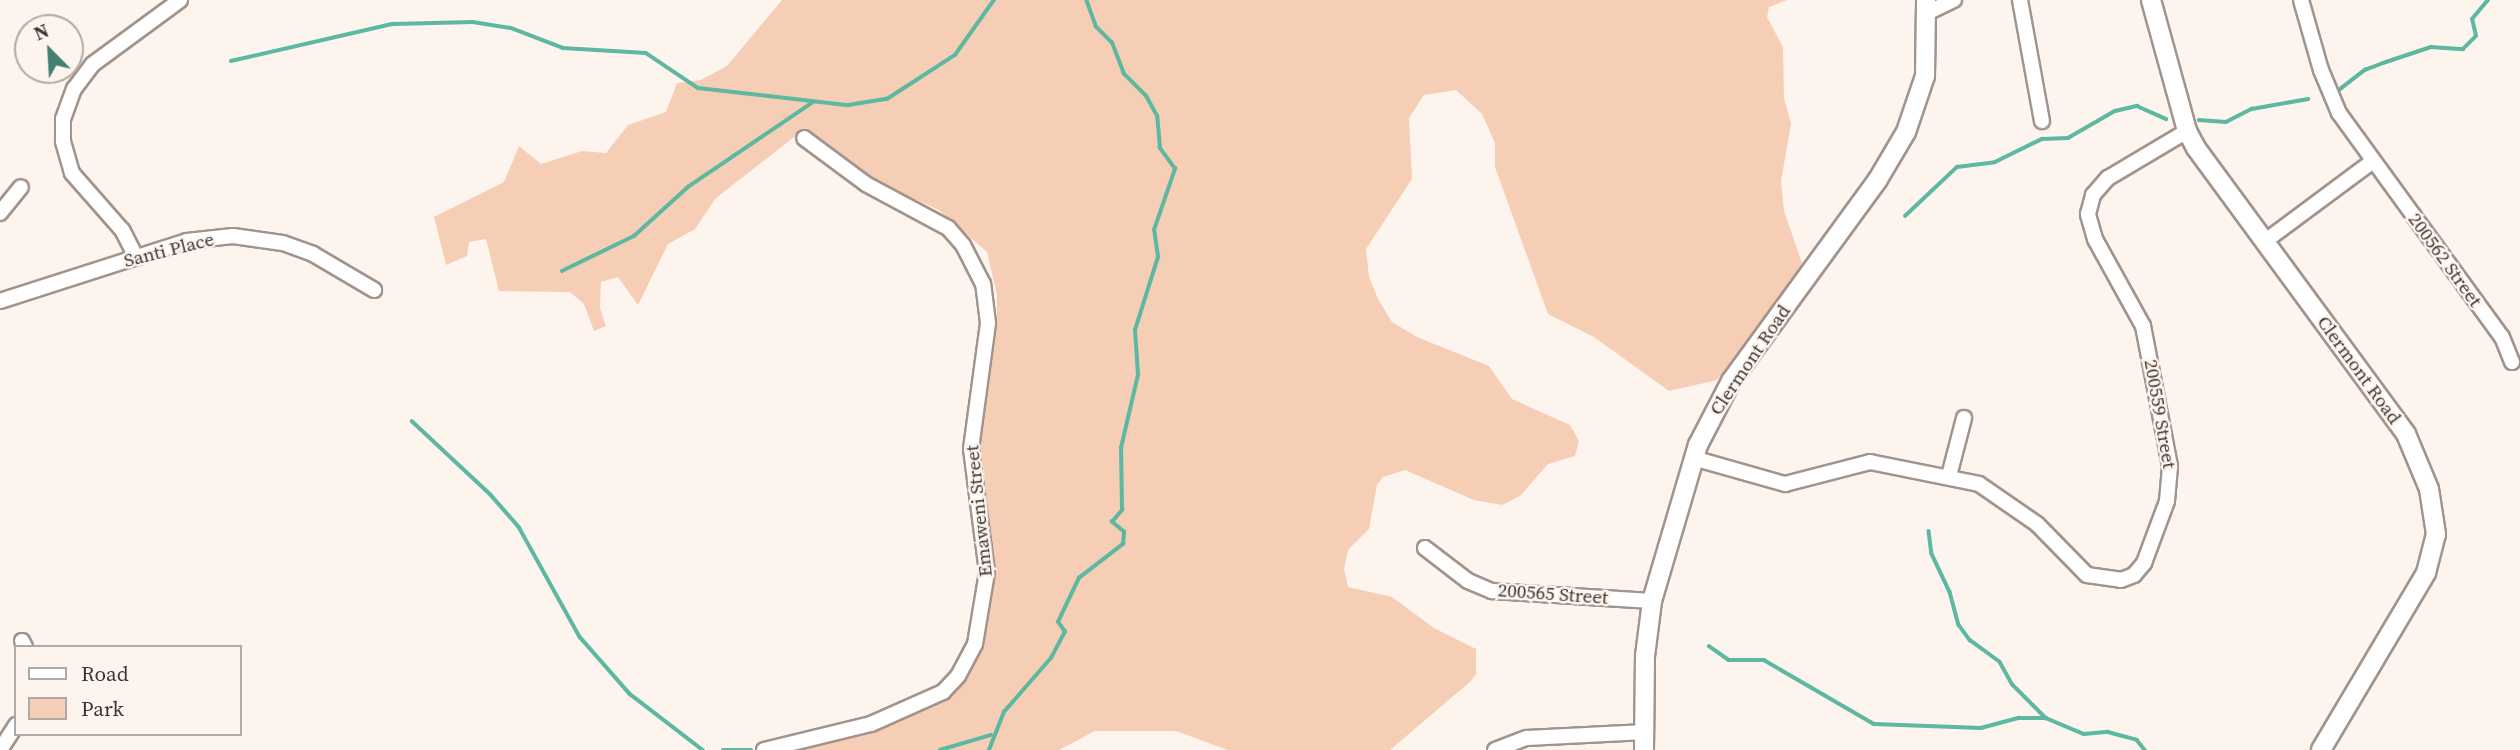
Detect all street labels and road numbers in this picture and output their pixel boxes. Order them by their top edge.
street label: 200562 Street [2403,209,2487,311]
street label: Santi Place [121,228,217,272]
street label: Clermont Road [1705,301,1795,419]
street label: Clermont Road [2312,312,2406,428]
street label: 200559 Street [2139,358,2181,470]
street label: Emaweni Street [961,444,997,578]
street label: 200565 Street [1497,579,1609,609]

